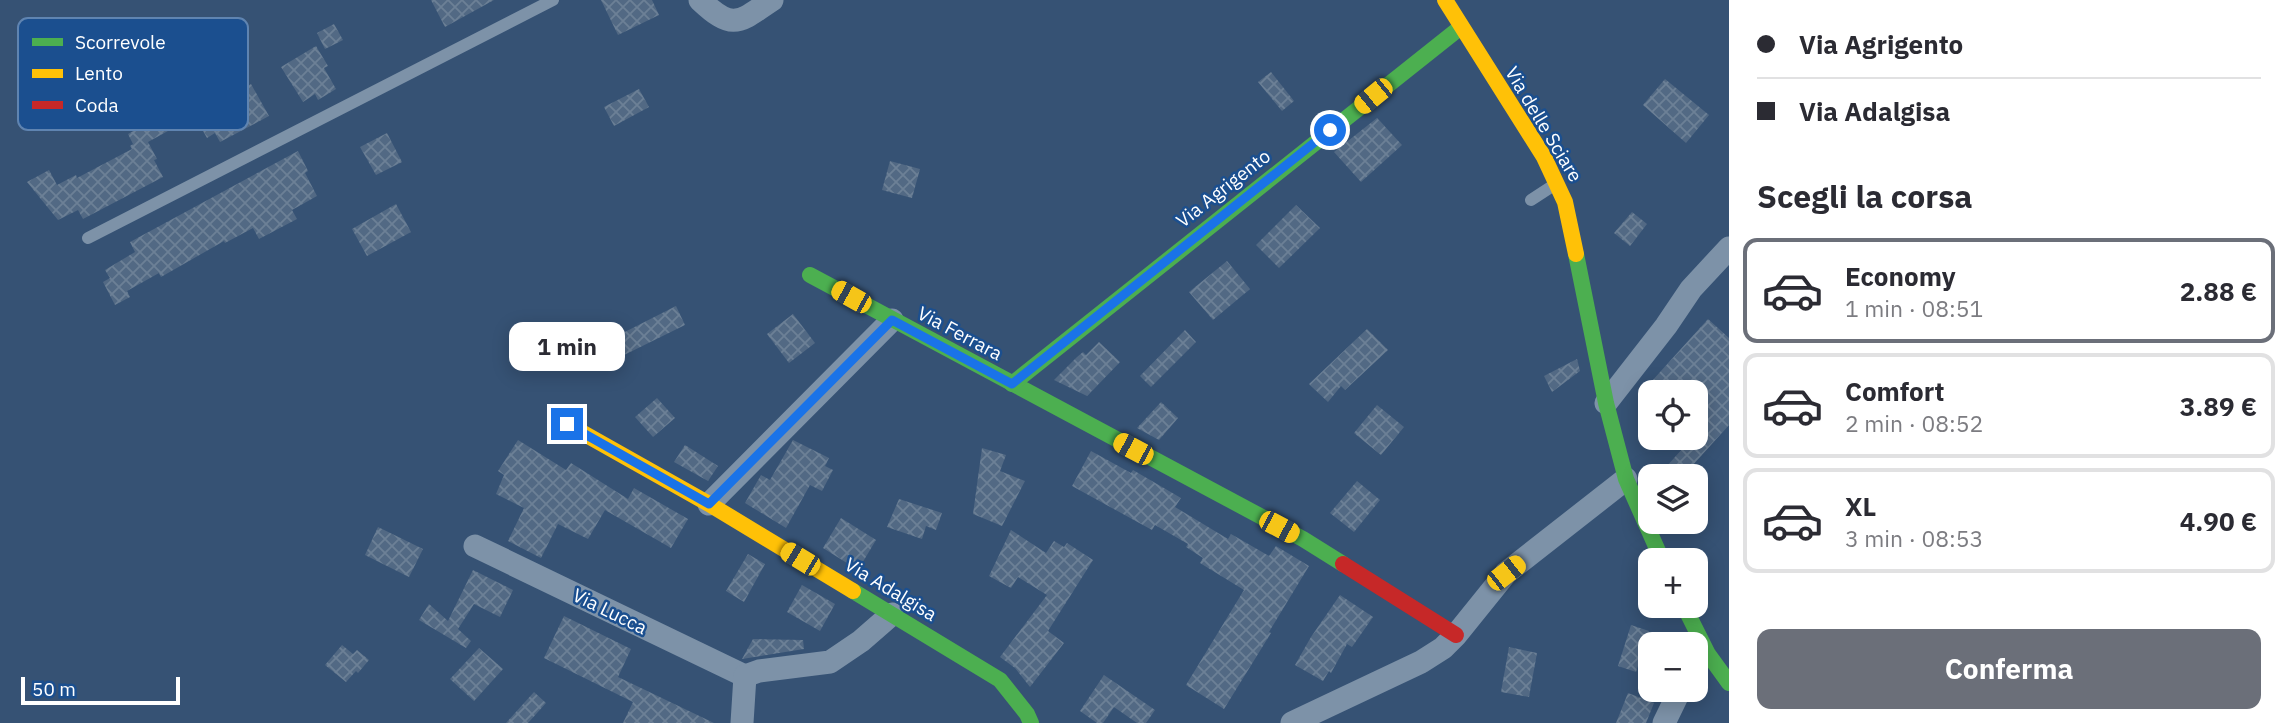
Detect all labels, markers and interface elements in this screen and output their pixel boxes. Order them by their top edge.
legend [18,18,248,130]
text: Via Agrigento [1799,27,1963,61]
text: Scorrevole [75,30,166,54]
text: Lento [75,61,123,85]
street label: Via delle Sciare [1500,62,1588,186]
car [1351,75,1396,117]
text: Coda [75,93,119,117]
text: Via Adalgisa [1799,94,1950,128]
route start [1314,114,1346,146]
street label: Via Agrigento [1171,144,1275,232]
text: Scegli la corsa [1757,175,1973,217]
icon: car [1761,259,1824,322]
text: Economy [1845,259,1956,293]
text: 2.88 € [2180,274,2257,308]
car [828,278,875,316]
text: 1 min · 08:51 [1845,293,1983,323]
street label: Via Ferrara [913,301,1007,365]
callout: 1 min [509,322,625,372]
text: 1 min [537,331,597,361]
icon: car [1761,374,1824,437]
text: Comfort [1845,374,1944,408]
map controls [1638,380,1708,702]
button: locate [1638,380,1708,450]
text: 3.89 € [2180,389,2257,423]
route end [551,408,583,440]
text: 2 min · 08:52 [1845,408,1983,438]
car [1110,430,1157,468]
button: layers [1638,464,1708,534]
icon: car [1761,489,1824,552]
text: XL [1845,489,1876,523]
text: 4.90 € [2180,504,2257,538]
car [1256,508,1303,546]
text: 3 min · 08:53 [1845,523,1983,553]
car [777,539,824,579]
button: + [1638,548,1708,618]
street label: Via Adalgisa [840,552,942,626]
car [1483,552,1530,594]
street label: Via Lucca [569,583,651,639]
button: Conferma [1757,629,2261,709]
button: − [1638,632,1708,702]
scale bar [21,674,180,706]
text: 50 m [32,677,76,701]

